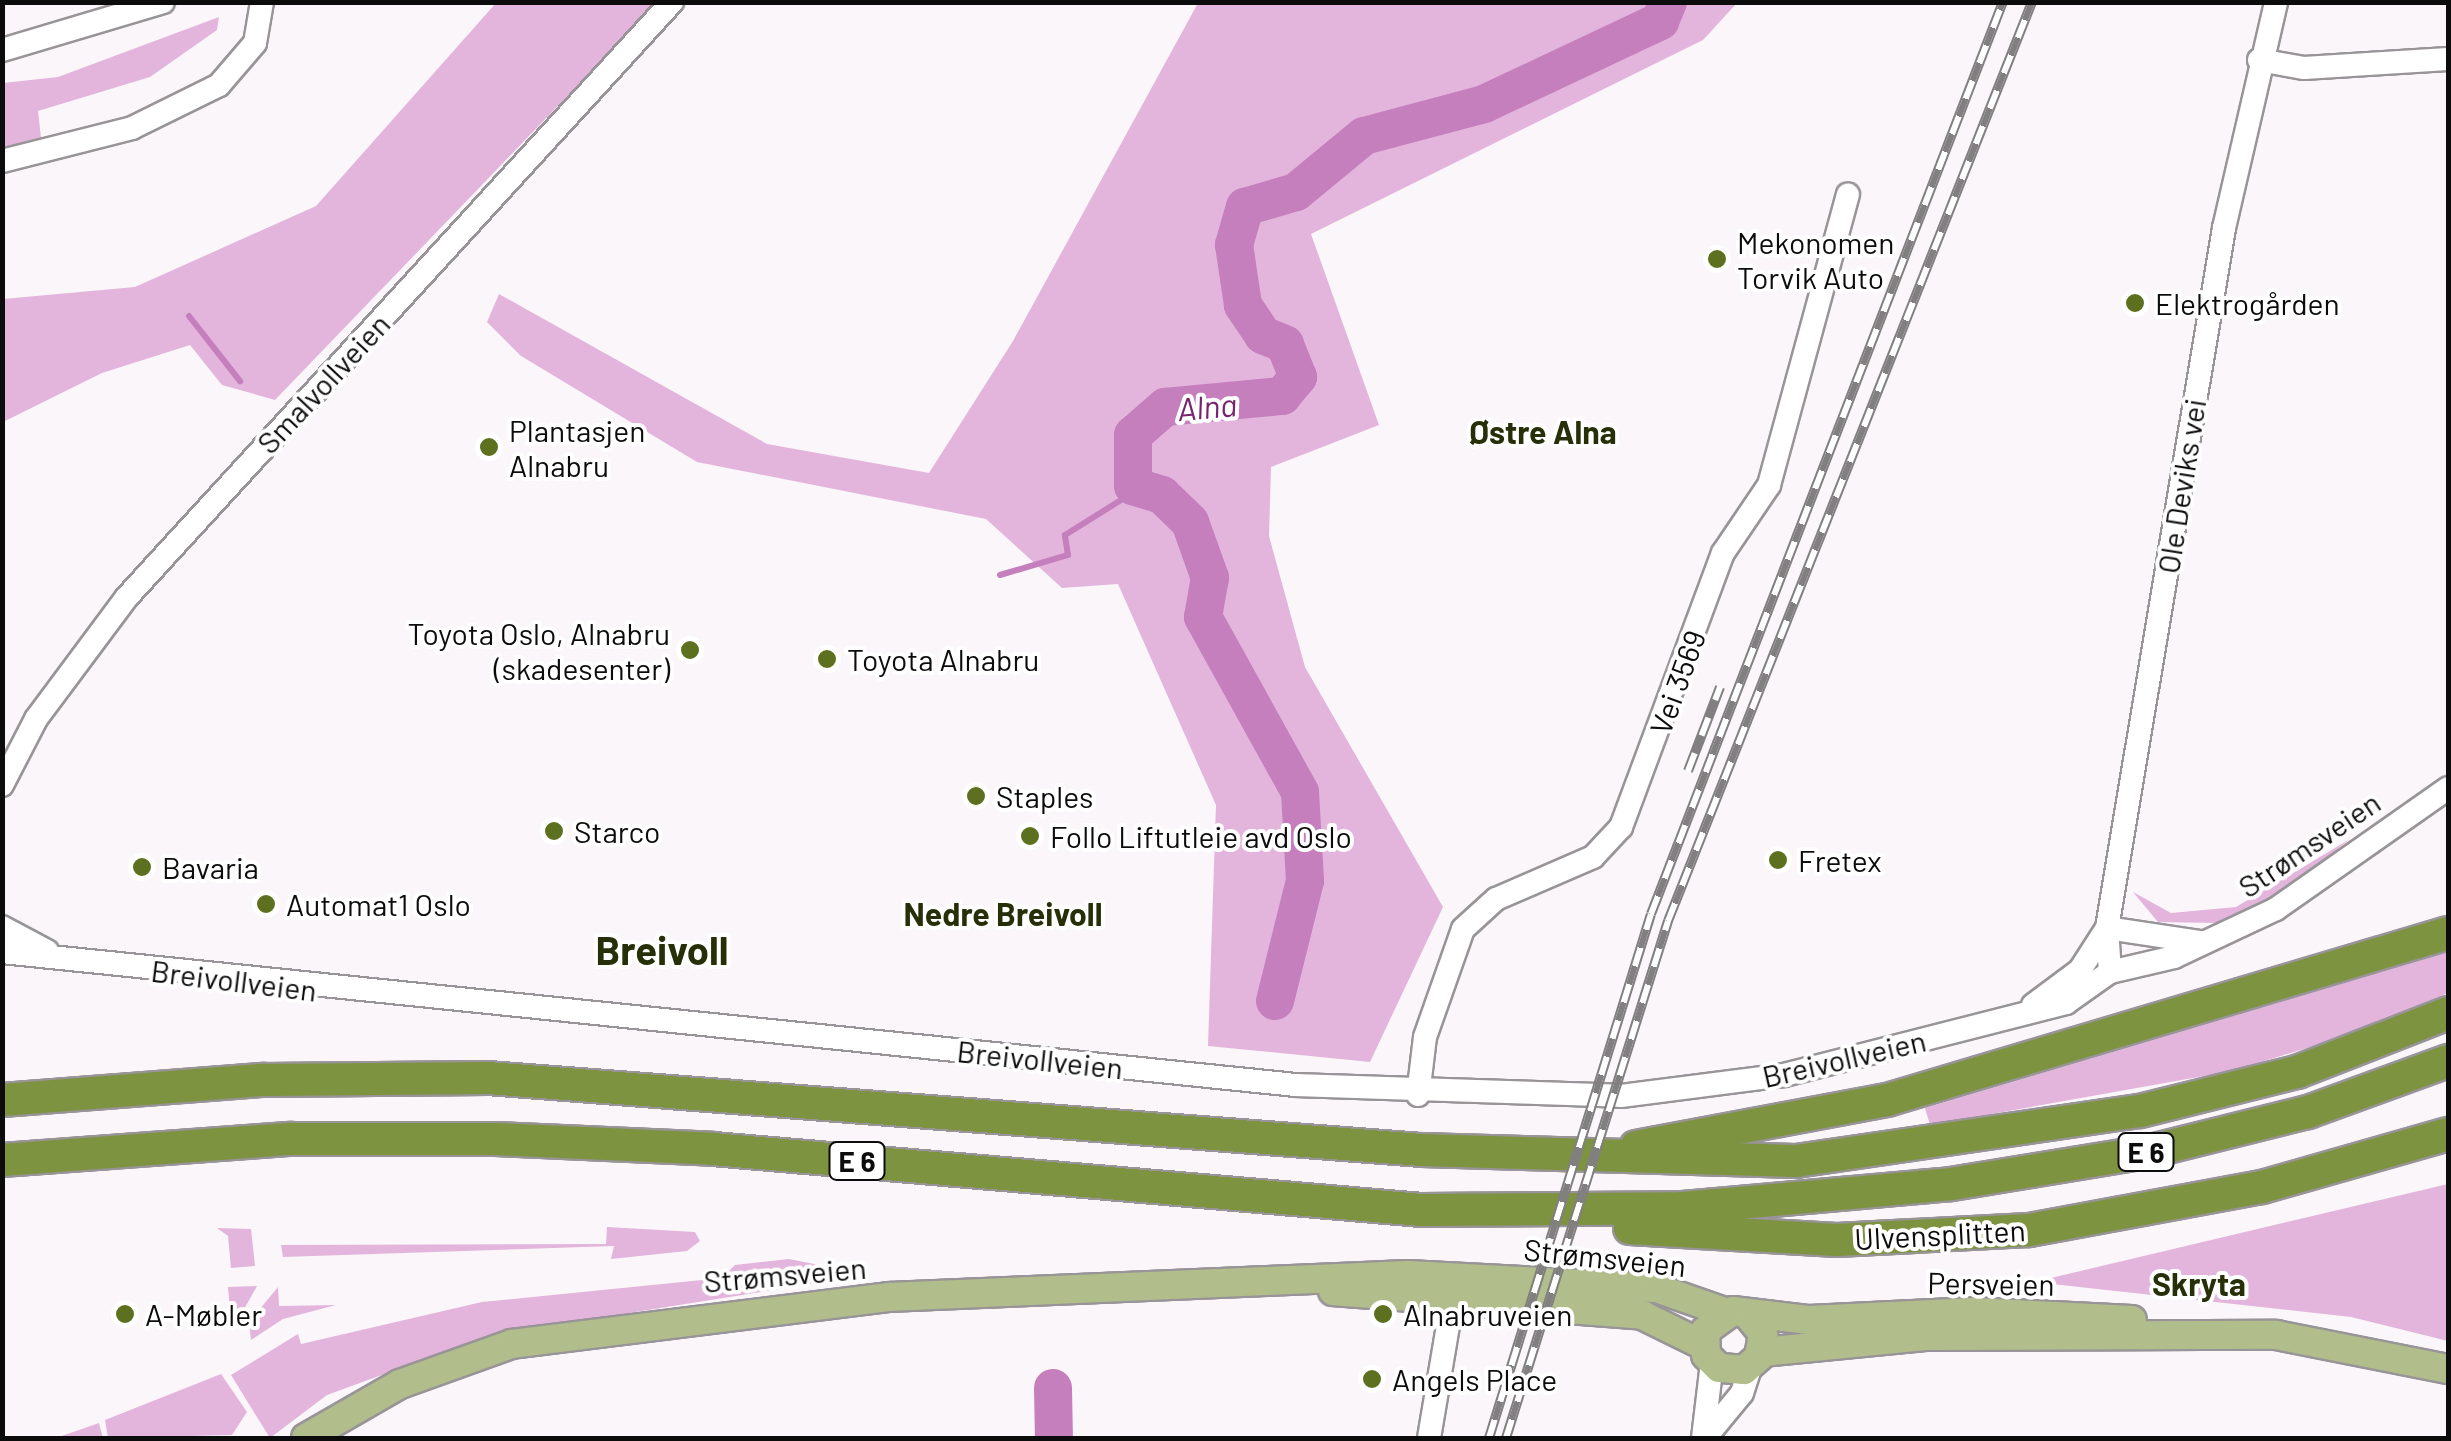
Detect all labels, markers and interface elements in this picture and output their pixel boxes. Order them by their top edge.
place label: Mekonomen Torvik Auto [1737,224,1894,294]
marker: Mekonomen Torvik Auto [1706,248,1728,270]
place label: Elektrogården [2155,285,2340,321]
marker: Elektrogården [2124,292,2146,314]
street label: Smalvollveien [249,306,397,460]
water label: Alna [1176,384,1238,428]
street label: Ole Deviks vei [2149,396,2213,576]
place label: Plantasjen Alnabru [509,412,645,482]
district label: Østre Alna [1469,412,1617,450]
marker: Plantasjen Alnabru [478,436,500,458]
place label: Toyota Oslo, Alnabru (skadesenter) [408,615,670,686]
street label: Vei 3569 [1642,625,1712,739]
marker: Toyota Oslo, Alnabru (skadesenter) [679,639,701,661]
place label: Toyota Alnabru [847,641,1039,677]
marker: Toyota Alnabru [816,648,838,670]
place label: Staples [996,778,1093,814]
street label: Strømsveien [2231,784,2387,904]
marker: Staples [965,785,987,807]
place label: Starco [574,813,660,849]
place label: Follo Liftutleie avd Oslo [1050,818,1352,854]
marker: Starco [543,820,565,842]
marker: Follo Liftutleie avd Oslo [1019,825,1041,847]
place label: Fretex [1798,842,1882,878]
place label: Bavaria [162,849,259,885]
marker: Fretex [1767,849,1789,871]
marker: Bavaria [131,856,153,878]
place label: Automat1 Oslo [286,886,471,922]
marker: Automat1 Oslo [255,893,277,915]
district label: Nedre Breivoll [904,894,1102,932]
district label: Breivoll [596,925,728,973]
street label: Breivollveien [149,952,319,1008]
street label: Breivollveien [1759,1022,1929,1094]
street label: Breivollveien [955,1032,1125,1086]
road number: E 6 [2116,1129,2176,1175]
road number: E 6 [827,1138,887,1184]
street label: Ulvensplitten [1854,1212,2026,1256]
street label: Strømsveien [1522,1231,1688,1283]
street label: Strømsveien [702,1249,868,1299]
street label: Persveien [1927,1264,2055,1302]
district label: Skryta [2152,1264,2246,1302]
place label: A-Møbler [145,1296,262,1332]
place label: Alnabruveien [1403,1296,1573,1332]
marker: A-Møbler [114,1303,136,1325]
marker: Alnabruveien [1372,1303,1394,1325]
place label: Angels Place [1392,1361,1557,1397]
marker: Angels Place [1361,1368,1383,1390]

